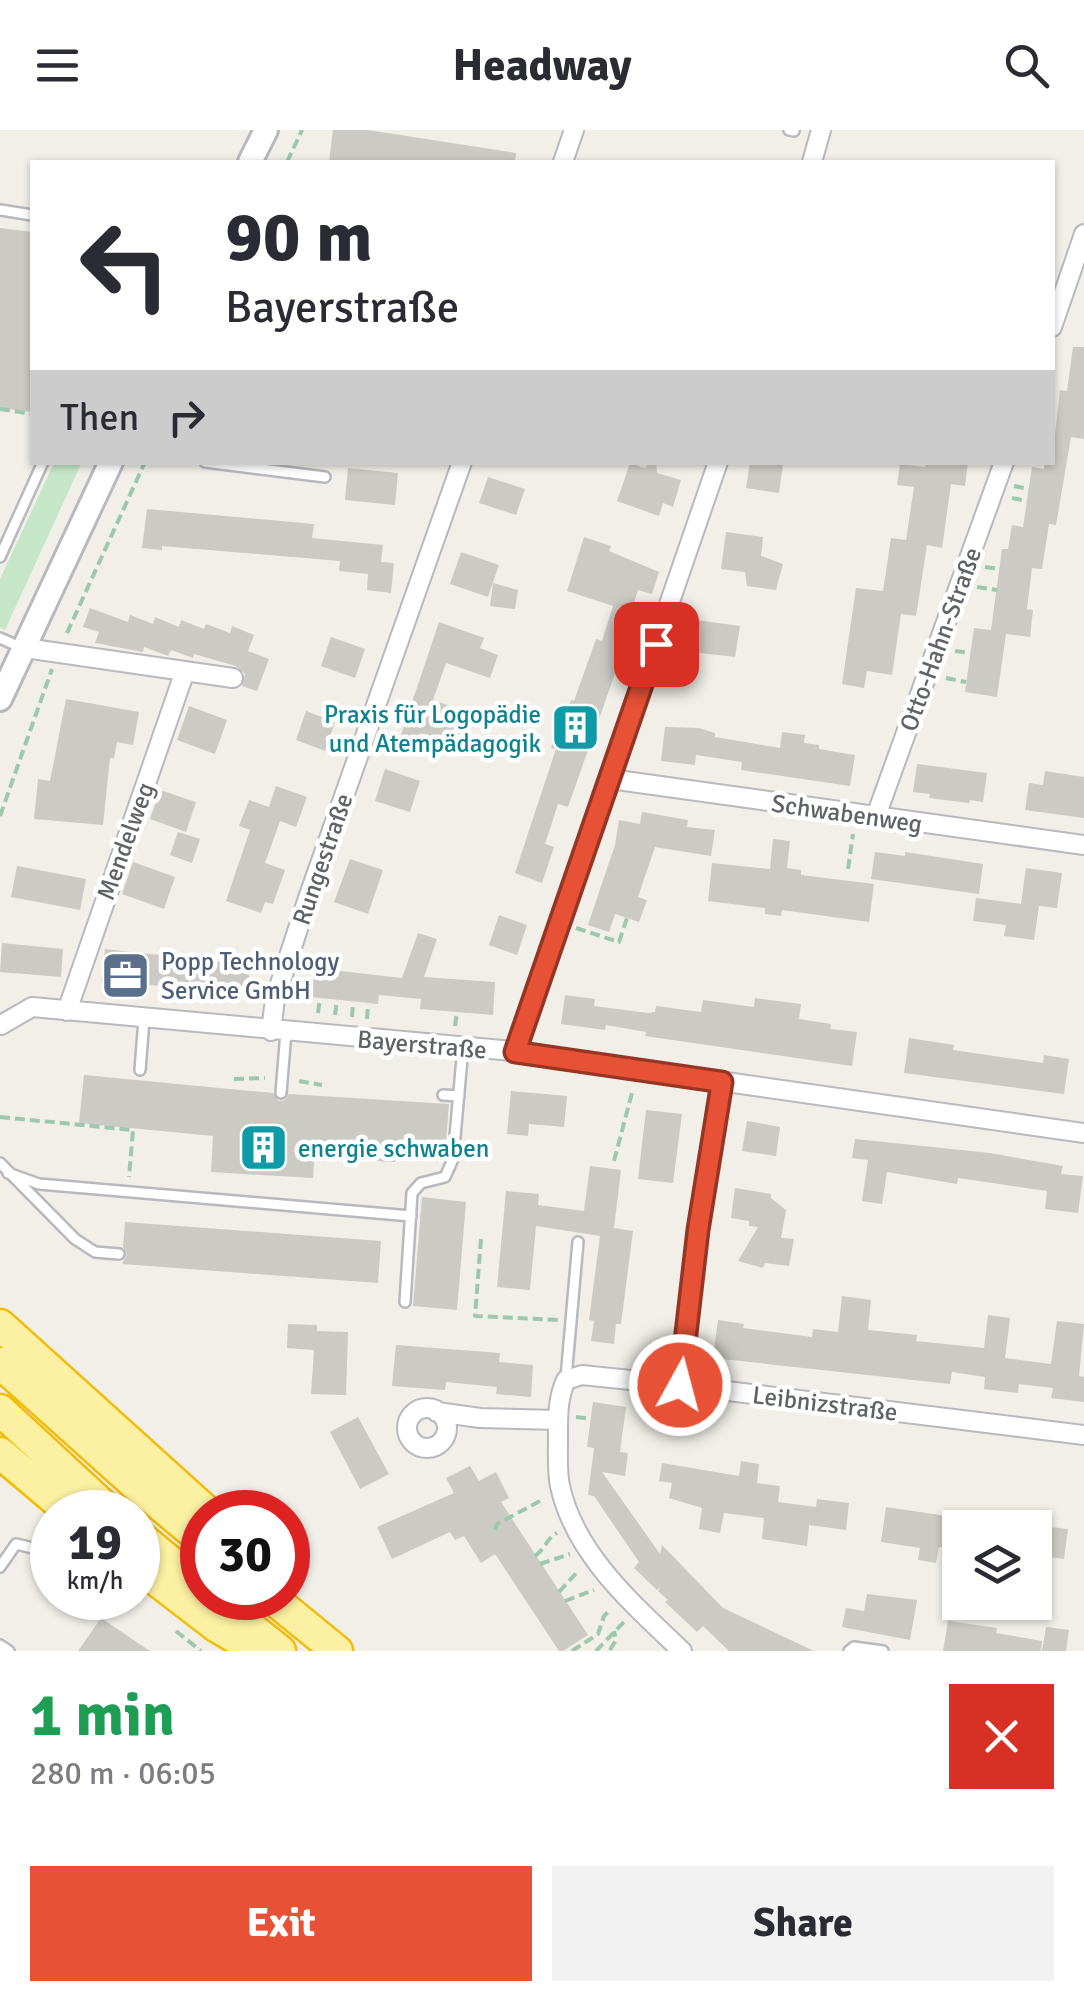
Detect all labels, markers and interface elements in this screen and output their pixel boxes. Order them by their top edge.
icon: menu [30,38,85,93]
text: Headway [452,38,632,93]
icon: search [999,38,1054,93]
text: 90 m [225,194,373,280]
icon: left [60,200,190,330]
text: Bayerstraße [225,280,459,335]
icon: right [159,390,214,445]
text: Then [60,394,139,441]
street label: Otto-Hahn-Straße [893,543,988,735]
pin [614,602,699,687]
icon: arrive [629,617,684,672]
place label: Praxis für Logopädie und Atempädagogik [324,699,541,759]
building icon: Praxis für Logopädie und Atempädagogik [550,702,602,754]
street label: Mendelweg [90,778,161,904]
street label: Schwabenweg [770,788,924,839]
street label: Rungestraße [286,789,359,929]
place label: Popp Technology Service GmbH [161,946,340,1006]
office icon: Popp Technology Service GmbH [100,949,152,1001]
street label: Bayerstraße [356,1023,488,1066]
building icon: energie schwaben [237,1122,289,1174]
place label: energie schwaben [298,1133,489,1164]
position arrow [628,1333,732,1437]
street label: Leibnizstraße [751,1379,899,1428]
speed limit sign: 30 [180,1490,310,1620]
map controls [942,1510,1052,1620]
button: layers [942,1510,1052,1620]
text: 19 [68,1512,122,1574]
text: km/h [67,1565,123,1596]
text: 1 min [30,1679,175,1753]
button: close [949,1684,1054,1789]
text: 280 m · 06:05 [30,1754,216,1793]
button: Exit [30,1866,532,1981]
button: Share [552,1866,1054,1981]

